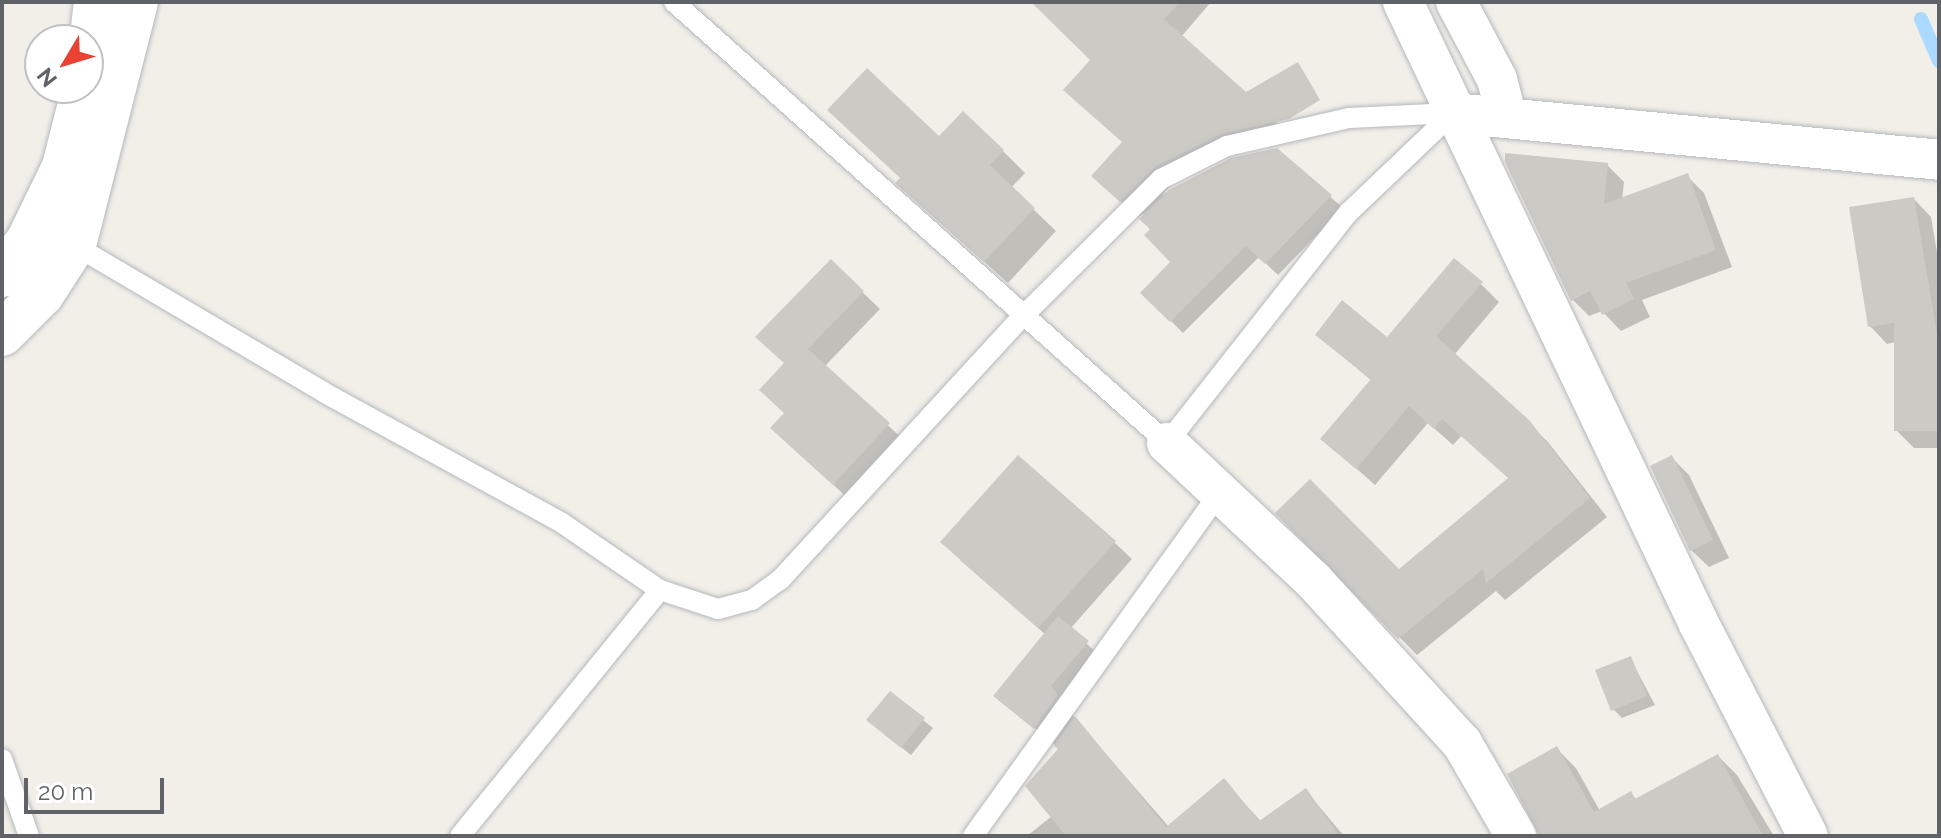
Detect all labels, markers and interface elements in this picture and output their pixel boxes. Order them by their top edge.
north arrow [24,24,104,104]
text: N [31,63,62,92]
scale bar [28,762,168,812]
text: 20 m [38,777,93,806]

